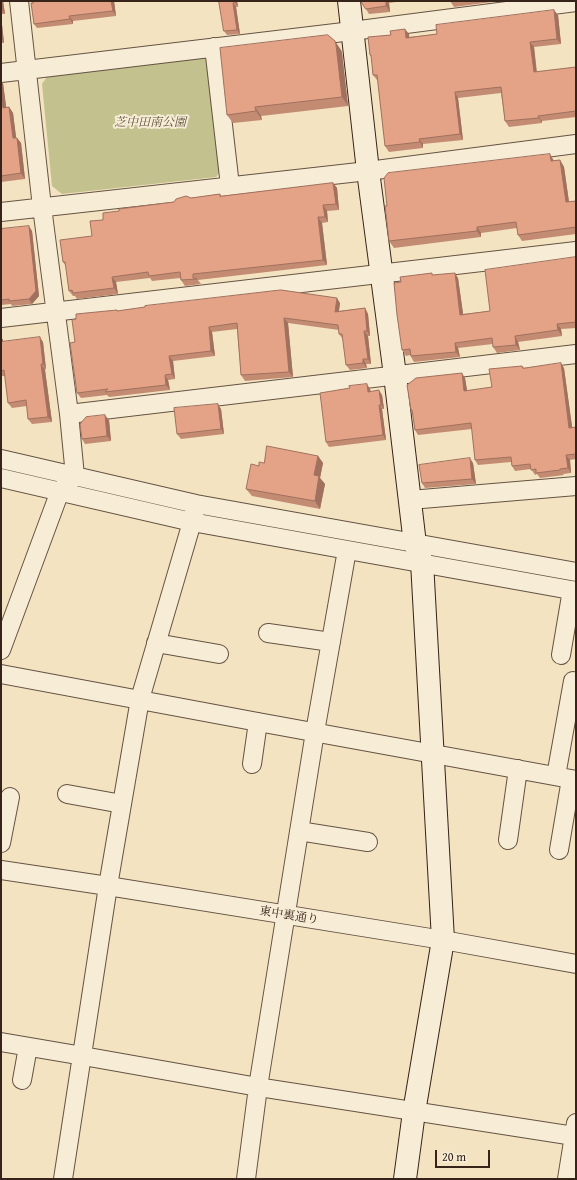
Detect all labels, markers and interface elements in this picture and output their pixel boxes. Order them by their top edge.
park label: 芝中田南公園 [114,116,186,130]
street label: 東中裏通り [258,904,320,928]
scale bar [437,1142,492,1168]
text: 20 m [442,1148,466,1165]

